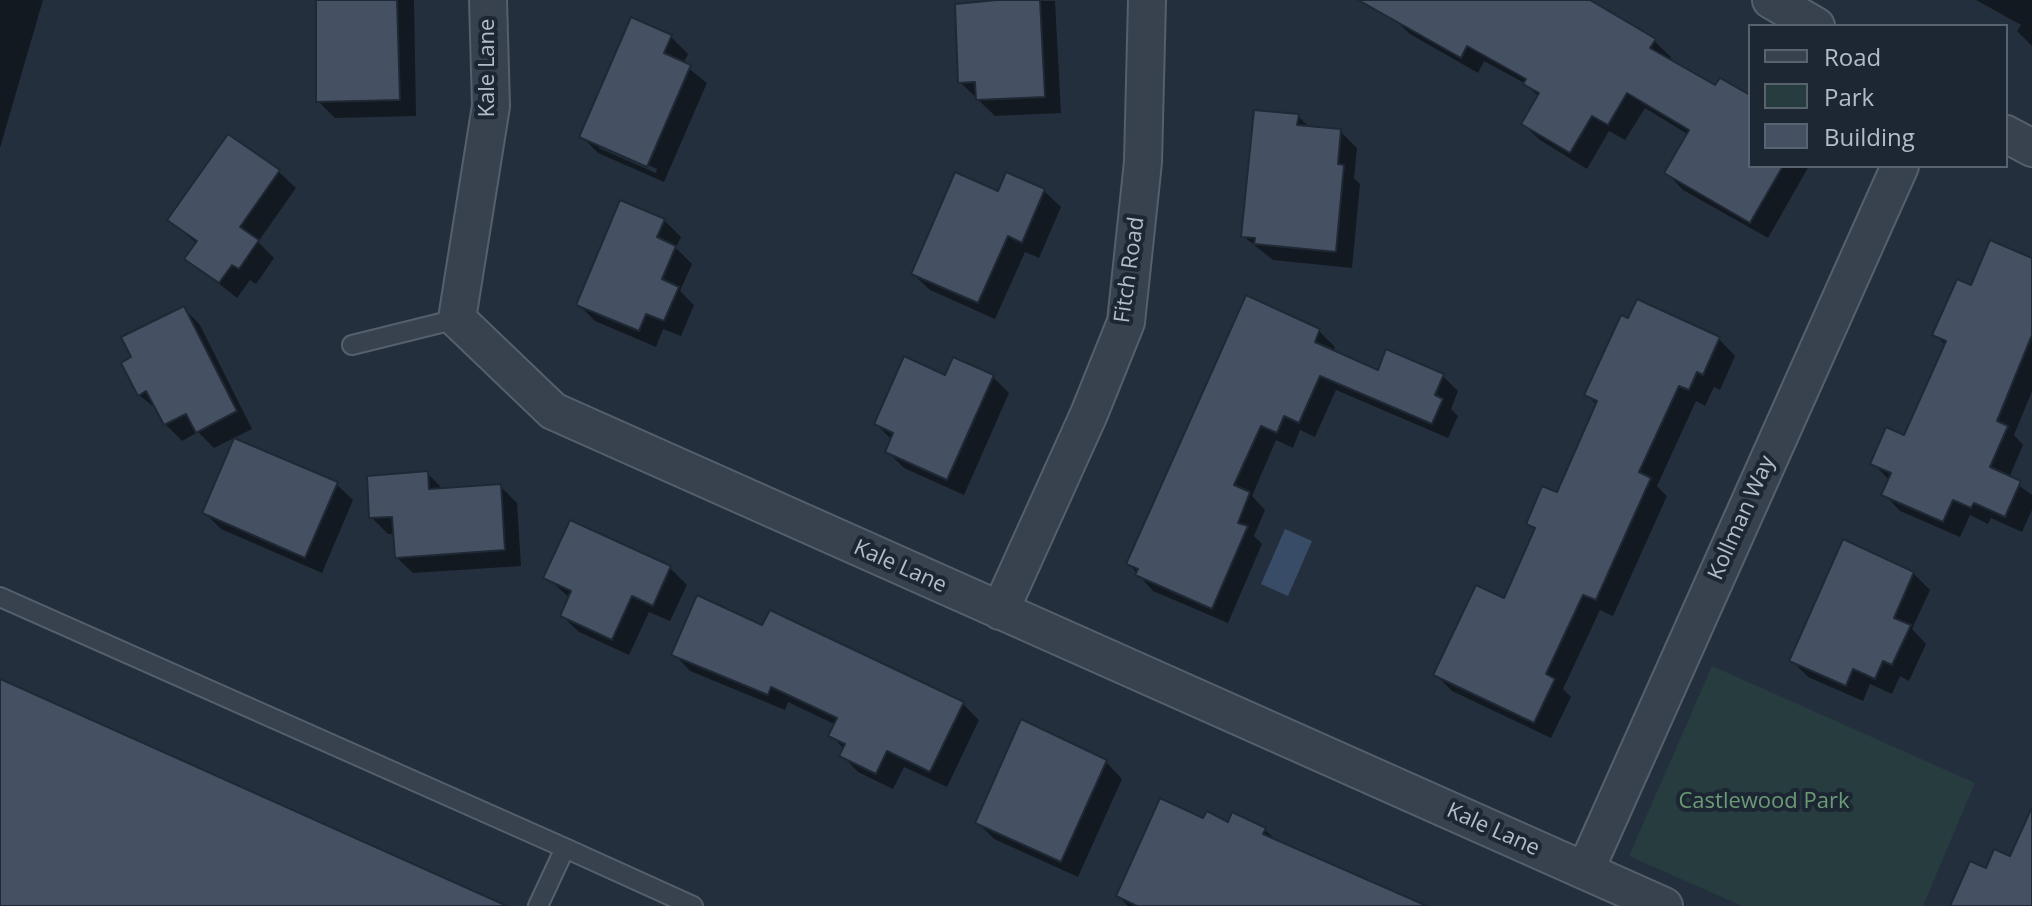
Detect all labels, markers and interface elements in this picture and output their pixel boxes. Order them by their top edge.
street label: Kale Lane [475,19,501,117]
legend [1748,24,2008,168]
text: Road [1824,40,1881,73]
text: Park [1824,80,1874,113]
text: Building [1824,120,1915,153]
street label: Fitch Road [1109,215,1151,325]
street label: Kollman Way [1703,452,1781,584]
street label: Kale Lane [849,535,951,599]
park label: Castlewood Park [1678,789,1850,815]
street label: Kale Lane [1442,798,1544,862]

